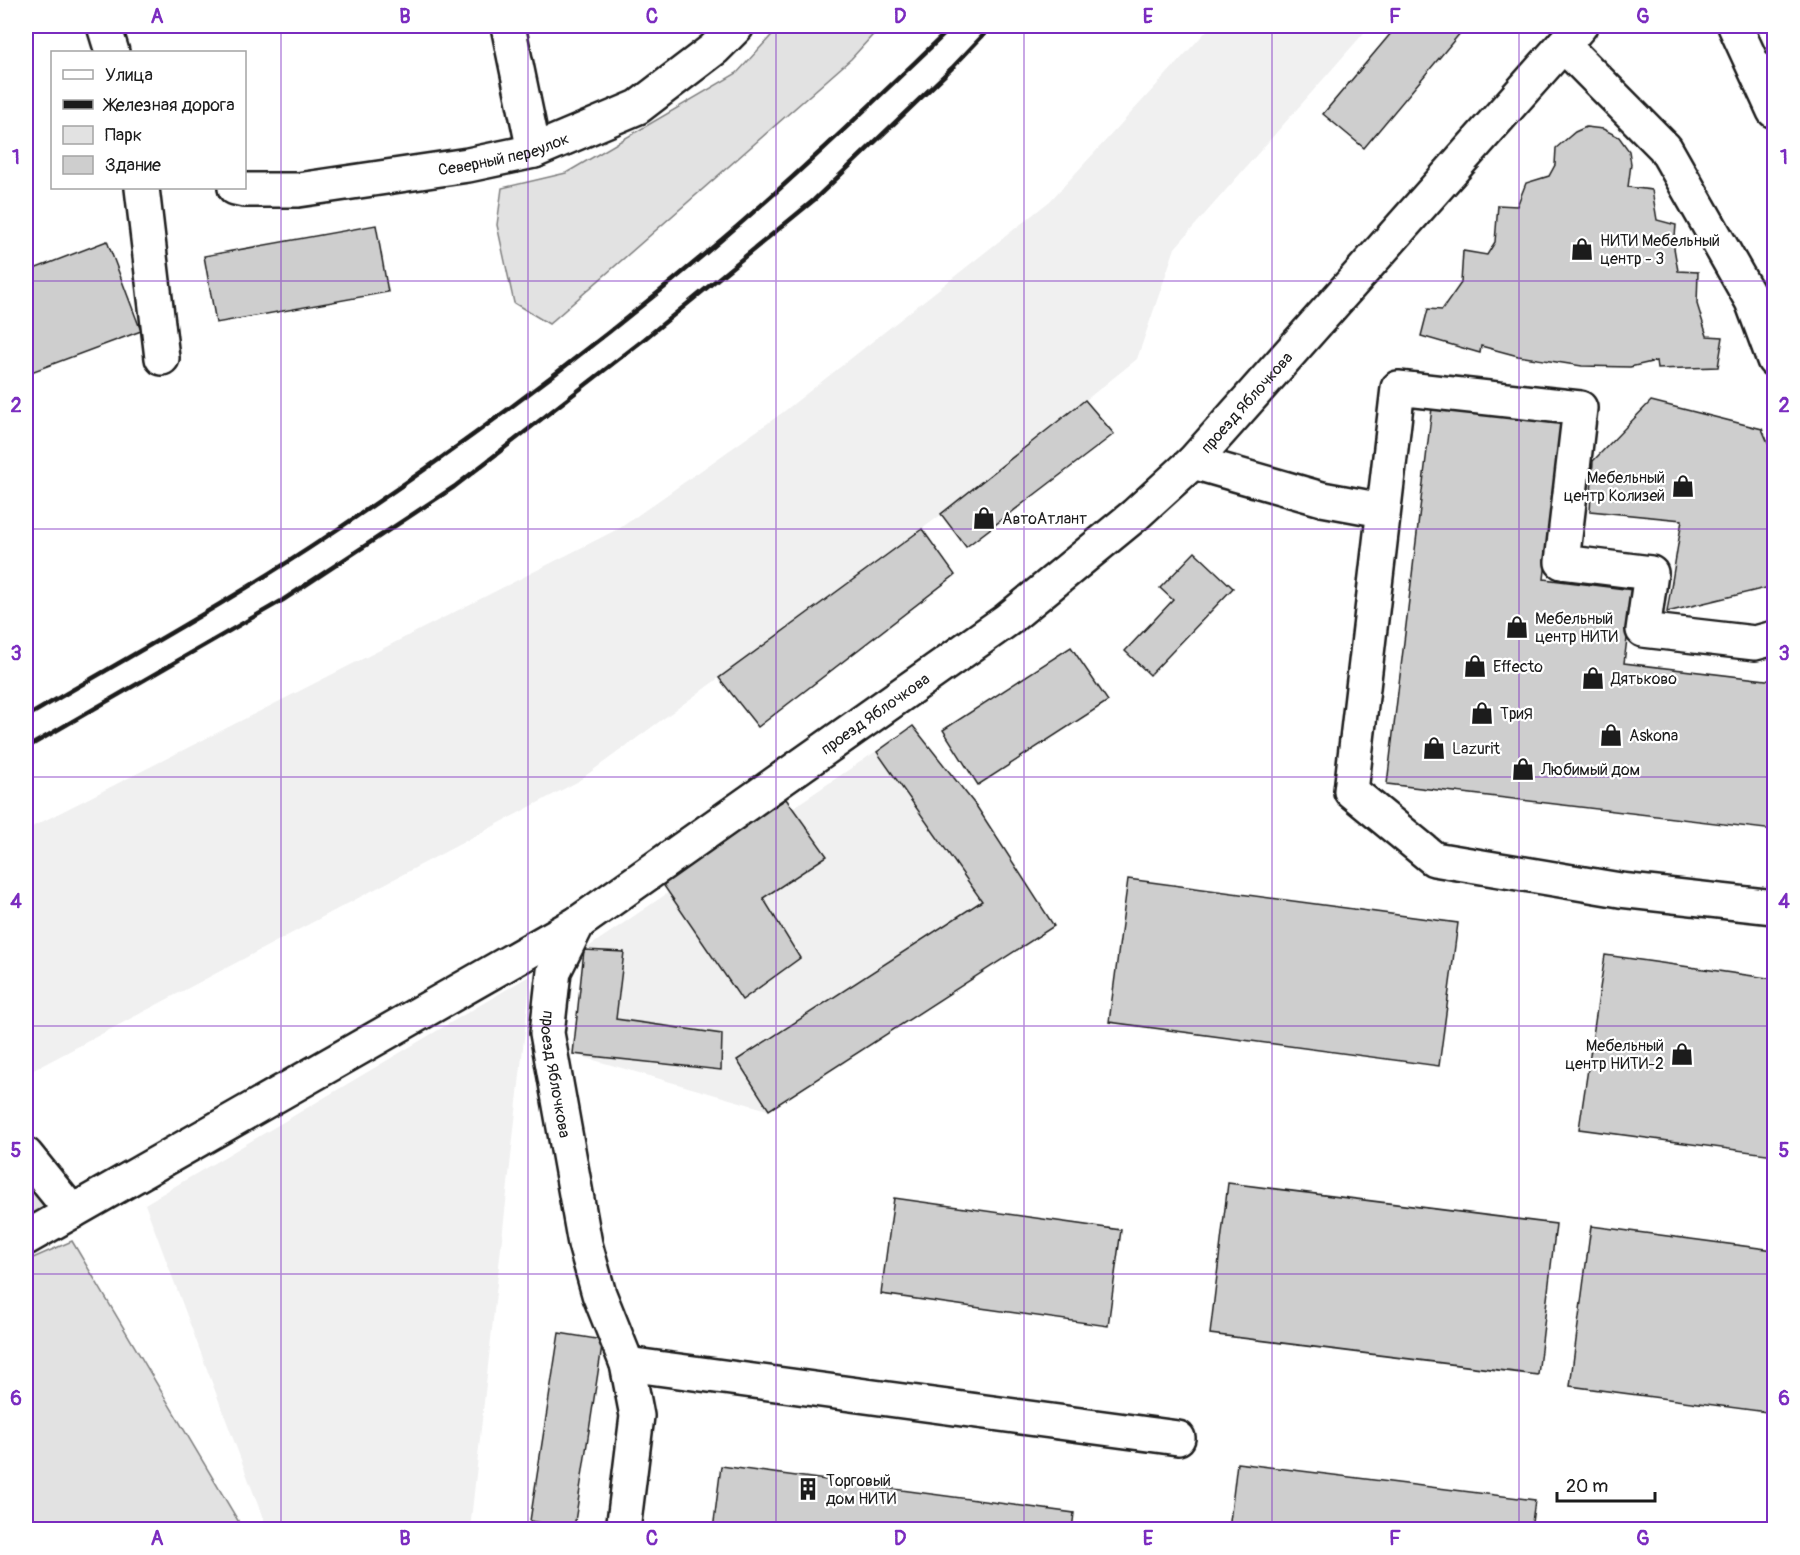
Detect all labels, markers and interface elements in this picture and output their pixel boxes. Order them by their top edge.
text: A [151,4,164,29]
text: B [399,4,411,29]
text: C [646,4,658,29]
text: D [894,4,907,29]
text: E [1143,4,1154,29]
text: F [1389,4,1401,29]
text: G [1636,4,1650,29]
legend [51,51,246,189]
text: Улица [105,64,153,87]
text: Железная дорога [102,94,235,117]
text: Парк [105,124,142,147]
street label: Северный переулок [437,128,572,180]
text: 1 [12,145,20,170]
text: 1 [1780,145,1788,170]
text: Здание [105,154,161,177]
place label: НИТИ Мебельный центр - 3 [1600,231,1720,269]
shop icon: НИТИ Мебельный центр - 3 [1569,236,1595,262]
street label: проезд Яблочкова [1197,348,1297,458]
text: 2 [10,393,22,418]
text: 2 [1778,393,1790,418]
place label: Мебельный центр Колизей [1563,468,1665,506]
shop icon: Мебельный центр Колизей [1670,473,1696,499]
shop icon: АвтоАтлант [971,505,997,531]
place label: АвтоАтлант [1002,509,1087,529]
place label: Мебельный центр НИТИ [1535,609,1619,647]
shop icon: Мебельный центр НИТИ [1504,614,1530,640]
text: 3 [10,641,22,666]
text: 3 [1778,641,1790,666]
shop icon: Effecto [1462,653,1488,679]
place label: Effecto [1493,657,1543,677]
shop icon: Дятьково [1580,665,1606,691]
street label: проезд Яблочкова [817,669,934,759]
place label: Дятьково [1610,669,1677,689]
shop icon: ТриЯ [1469,700,1495,726]
place label: ТриЯ [1500,704,1533,724]
shop icon: Askona [1598,722,1624,748]
place label: Askona [1629,726,1678,746]
shop icon: Lazurit [1421,735,1447,761]
place label: Lazurit [1452,739,1500,759]
shop icon: Любимый дом [1510,756,1536,782]
place label: Любимый дом [1540,760,1640,780]
text: 4 [10,889,22,914]
text: 4 [1778,889,1790,914]
street label: проезд Яблочкова [536,1009,575,1140]
place label: Мебельный центр НИТИ-2 [1565,1036,1664,1074]
shop icon: Мебельный центр НИТИ-2 [1669,1041,1695,1067]
text: 5 [11,1138,22,1163]
text: 5 [1779,1138,1790,1163]
text: 6 [10,1386,22,1411]
text: 6 [1778,1386,1790,1411]
scale bar [1557,1465,1654,1503]
place label: Торговый дом НИТИ [826,1471,897,1509]
text: 20 m [1566,1475,1608,1498]
building icon: Торговый дом НИТИ [795,1476,821,1502]
text: A [151,1526,164,1551]
text: B [399,1526,411,1551]
text: C [646,1526,658,1551]
text: D [894,1526,907,1551]
text: E [1143,1526,1154,1551]
text: F [1389,1526,1401,1551]
text: G [1636,1526,1650,1551]

